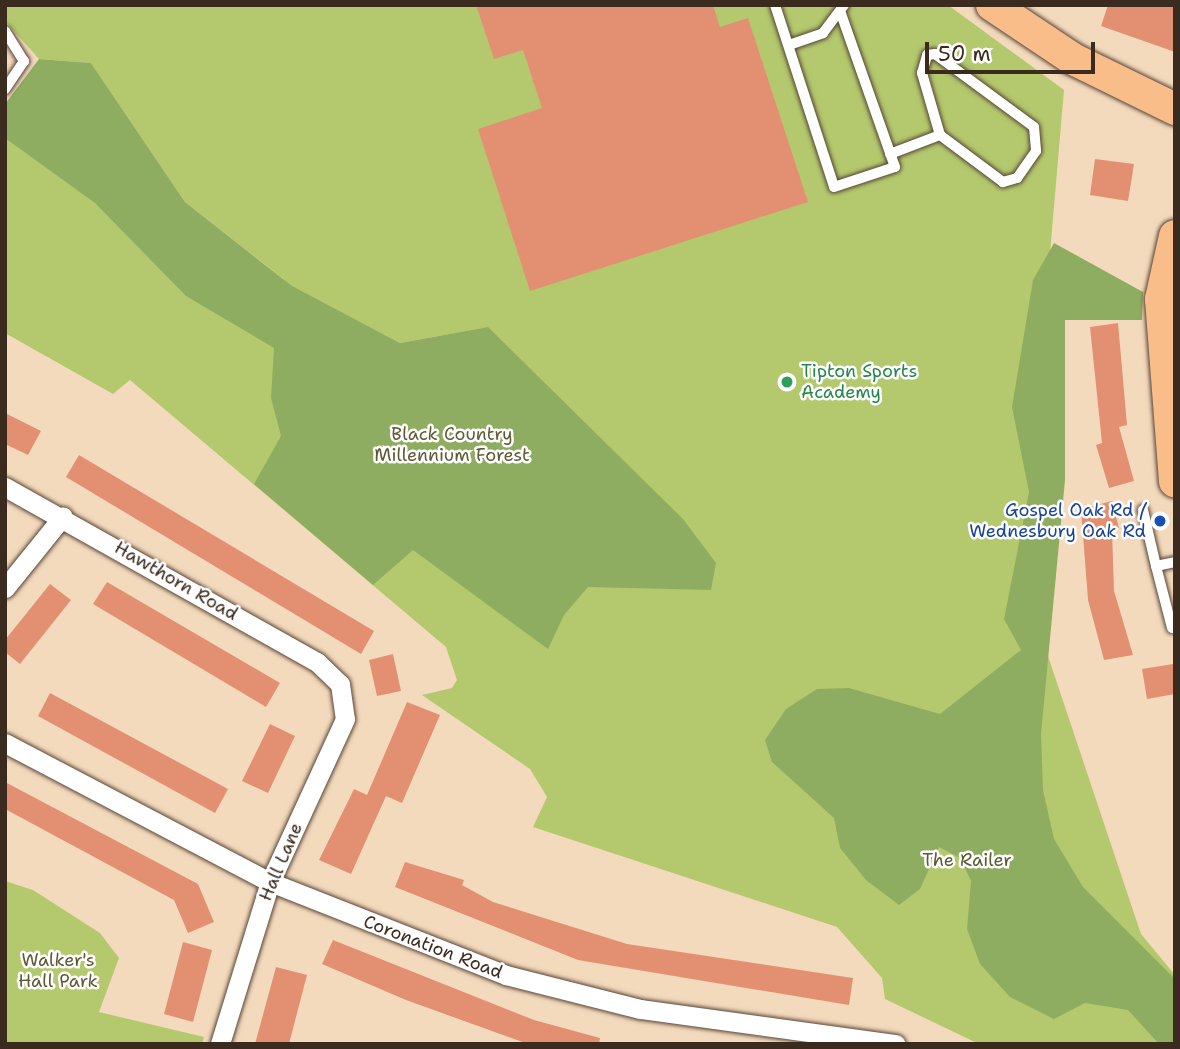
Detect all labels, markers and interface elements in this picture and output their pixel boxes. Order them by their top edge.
scale bar [928,28,1098,72]
text: 50 m [938,40,991,68]
place label: Tipton Sports Academy [801,361,917,404]
marker: Tipton Sports Academy [779,374,795,390]
park label: Black Country Millennium Forest [374,424,530,466]
place label: Gospel Oak Rd / Wednesbury Oak Rd [969,500,1146,542]
marker: Gospel Oak Rd / Wednesbury Oak Rd [1152,513,1168,529]
street label: Hawthorn Road [110,537,242,625]
street label: Hall Lane [255,820,307,904]
park label: The Railer [922,849,1012,871]
street label: Coronation Road [360,911,506,983]
park label: Walker's Hall Park [18,950,98,992]

